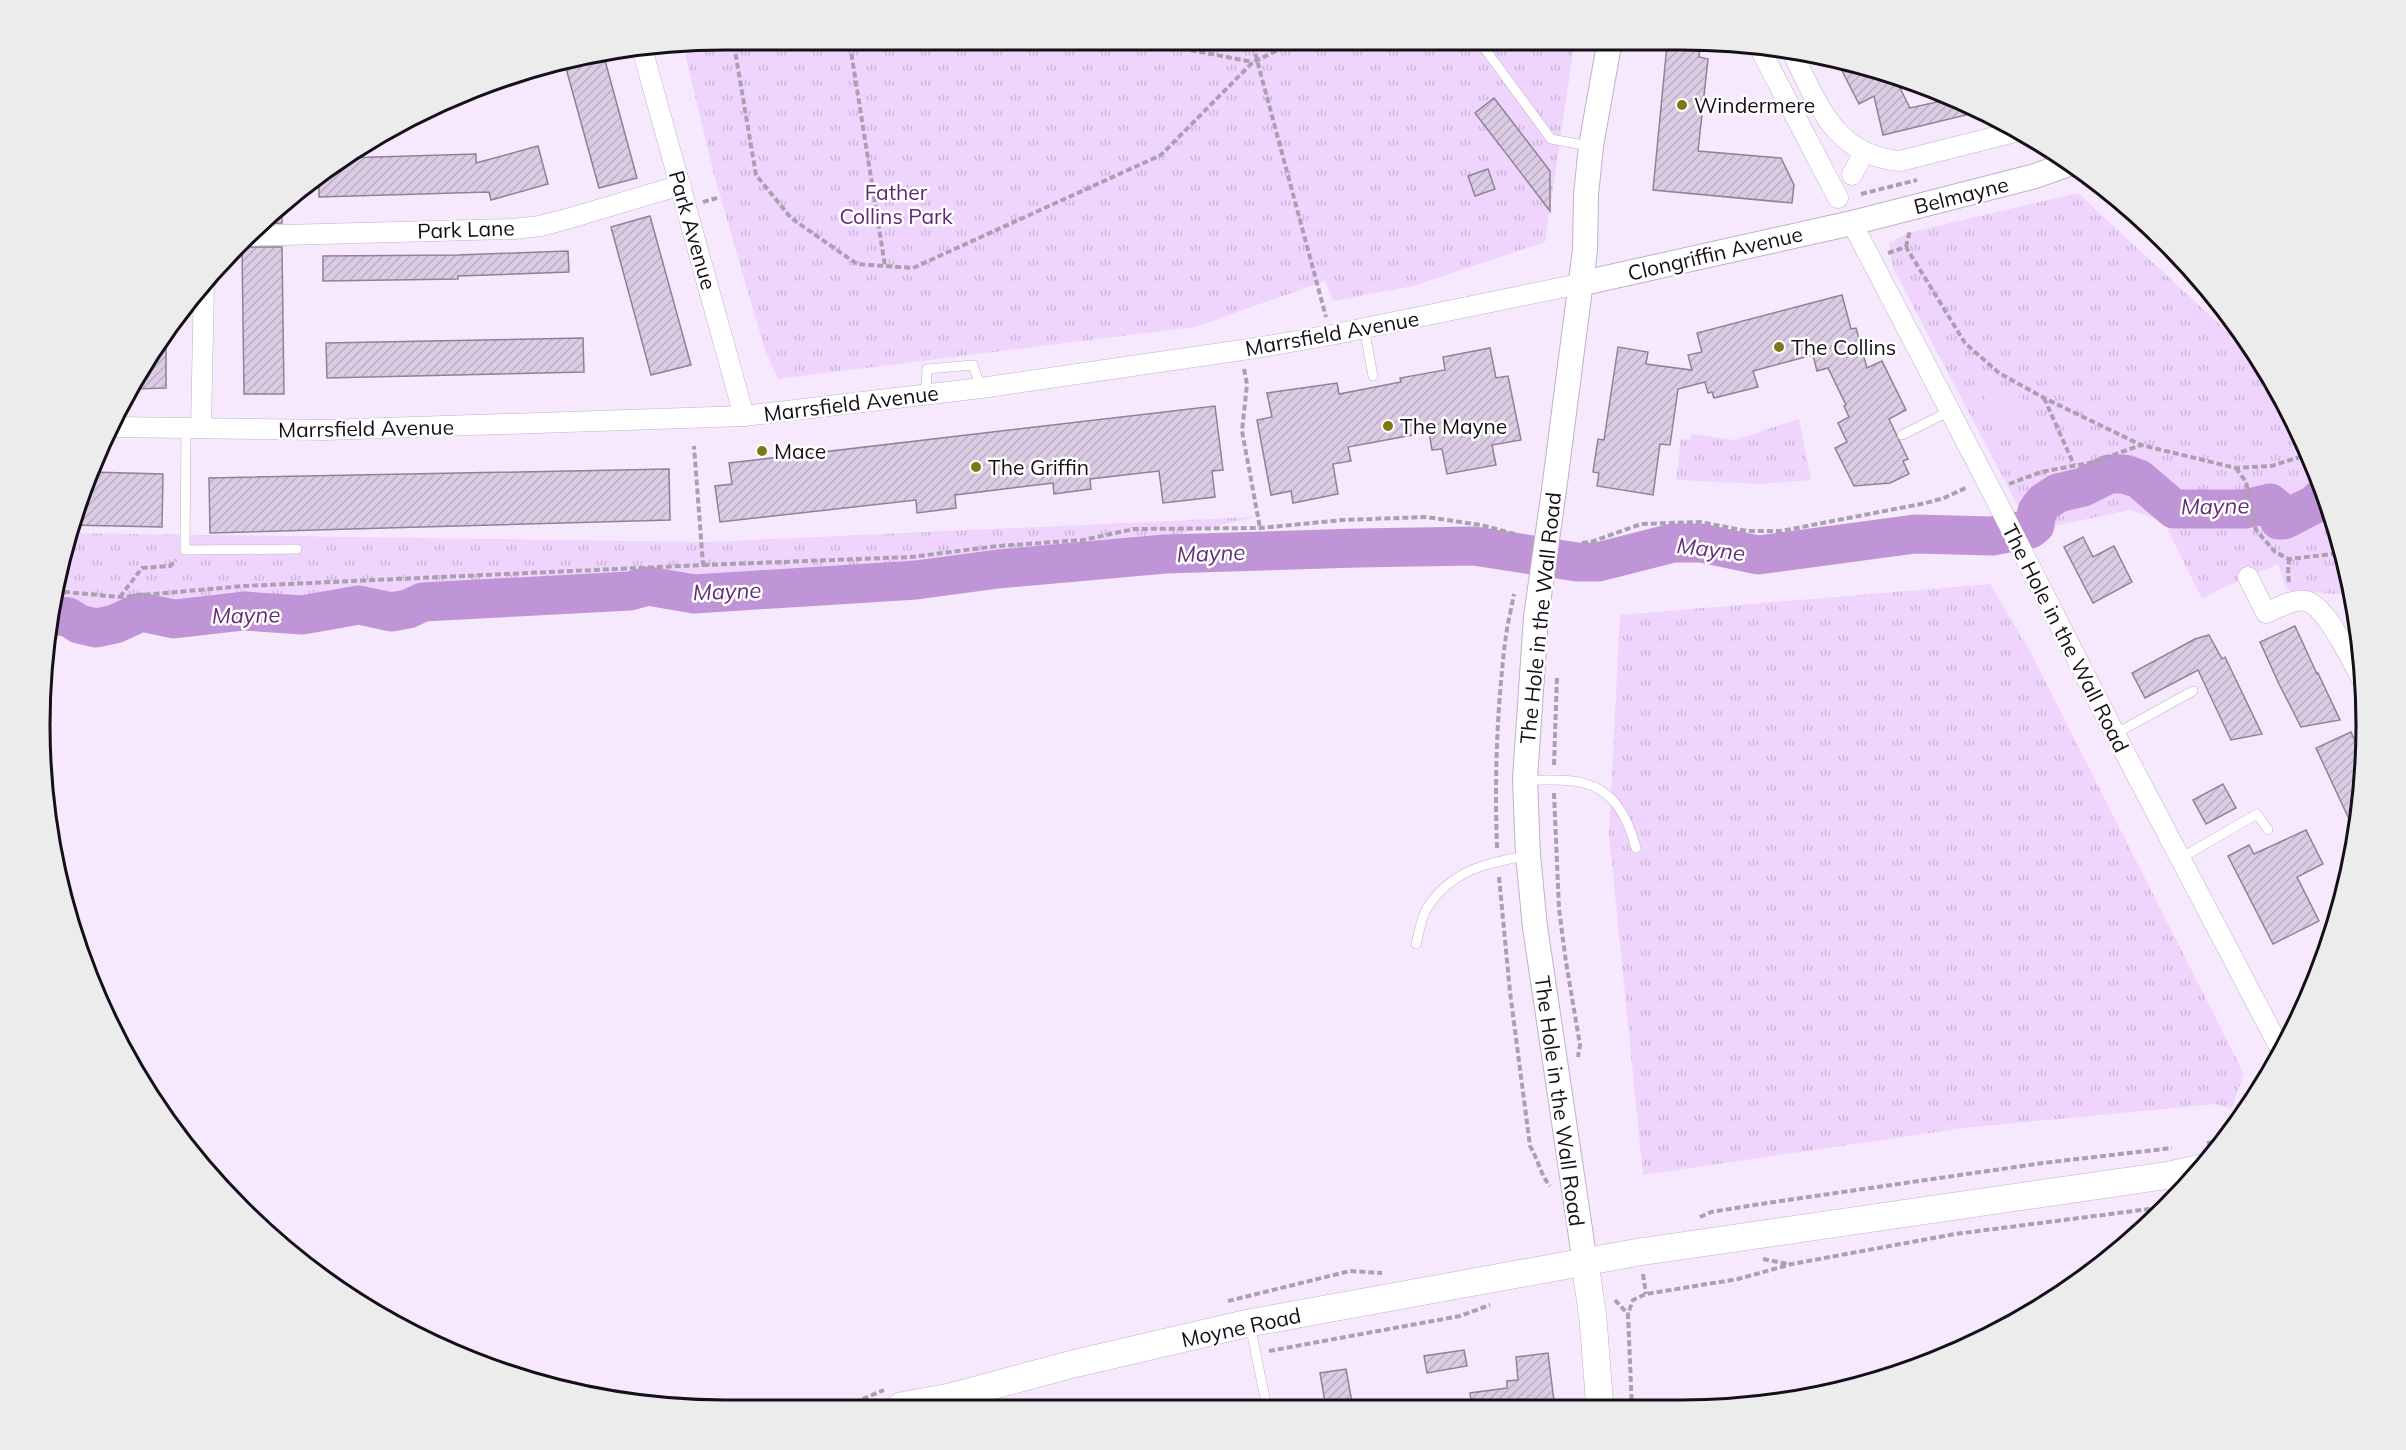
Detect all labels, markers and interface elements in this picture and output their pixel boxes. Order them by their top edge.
place label: Windermere [1694,92,1815,118]
marker: Windermere [1675,98,1689,112]
street label: Park Avenue [664,167,722,293]
street label: Belmayne [1911,171,2011,219]
park label: Father Collins Park [839,179,953,229]
street label: Park Lane [417,214,515,244]
street label: Clongriffin Avenue [1625,220,1805,286]
street label: Marrsfield Avenue [1243,305,1421,361]
place label: The Collins [1791,334,1896,360]
marker: The Collins [1772,340,1786,354]
street label: Marrsfield Avenue [762,379,940,427]
street label: Marrsfield Avenue [278,413,454,443]
place label: The Mayne [1400,413,1507,439]
marker: The Mayne [1381,419,1395,433]
place label: Mace [774,438,826,464]
marker: Mace [755,444,769,458]
place label: The Griffin [988,454,1089,480]
marker: The Griffin [969,460,983,474]
street label: The Hole in the Wall Road [1514,491,1566,745]
water label: Mayne [2181,491,2250,521]
street label: The Hole in the Wall Road [1997,519,2135,757]
water label: Mayne [1675,531,1747,567]
water label: Mayne [1176,538,1246,568]
water label: Mayne [692,576,762,606]
water label: Mayne [212,600,281,630]
street label: The Hole in the Wall Road [1530,974,1590,1228]
street label: Moyne Road [1179,1302,1303,1352]

